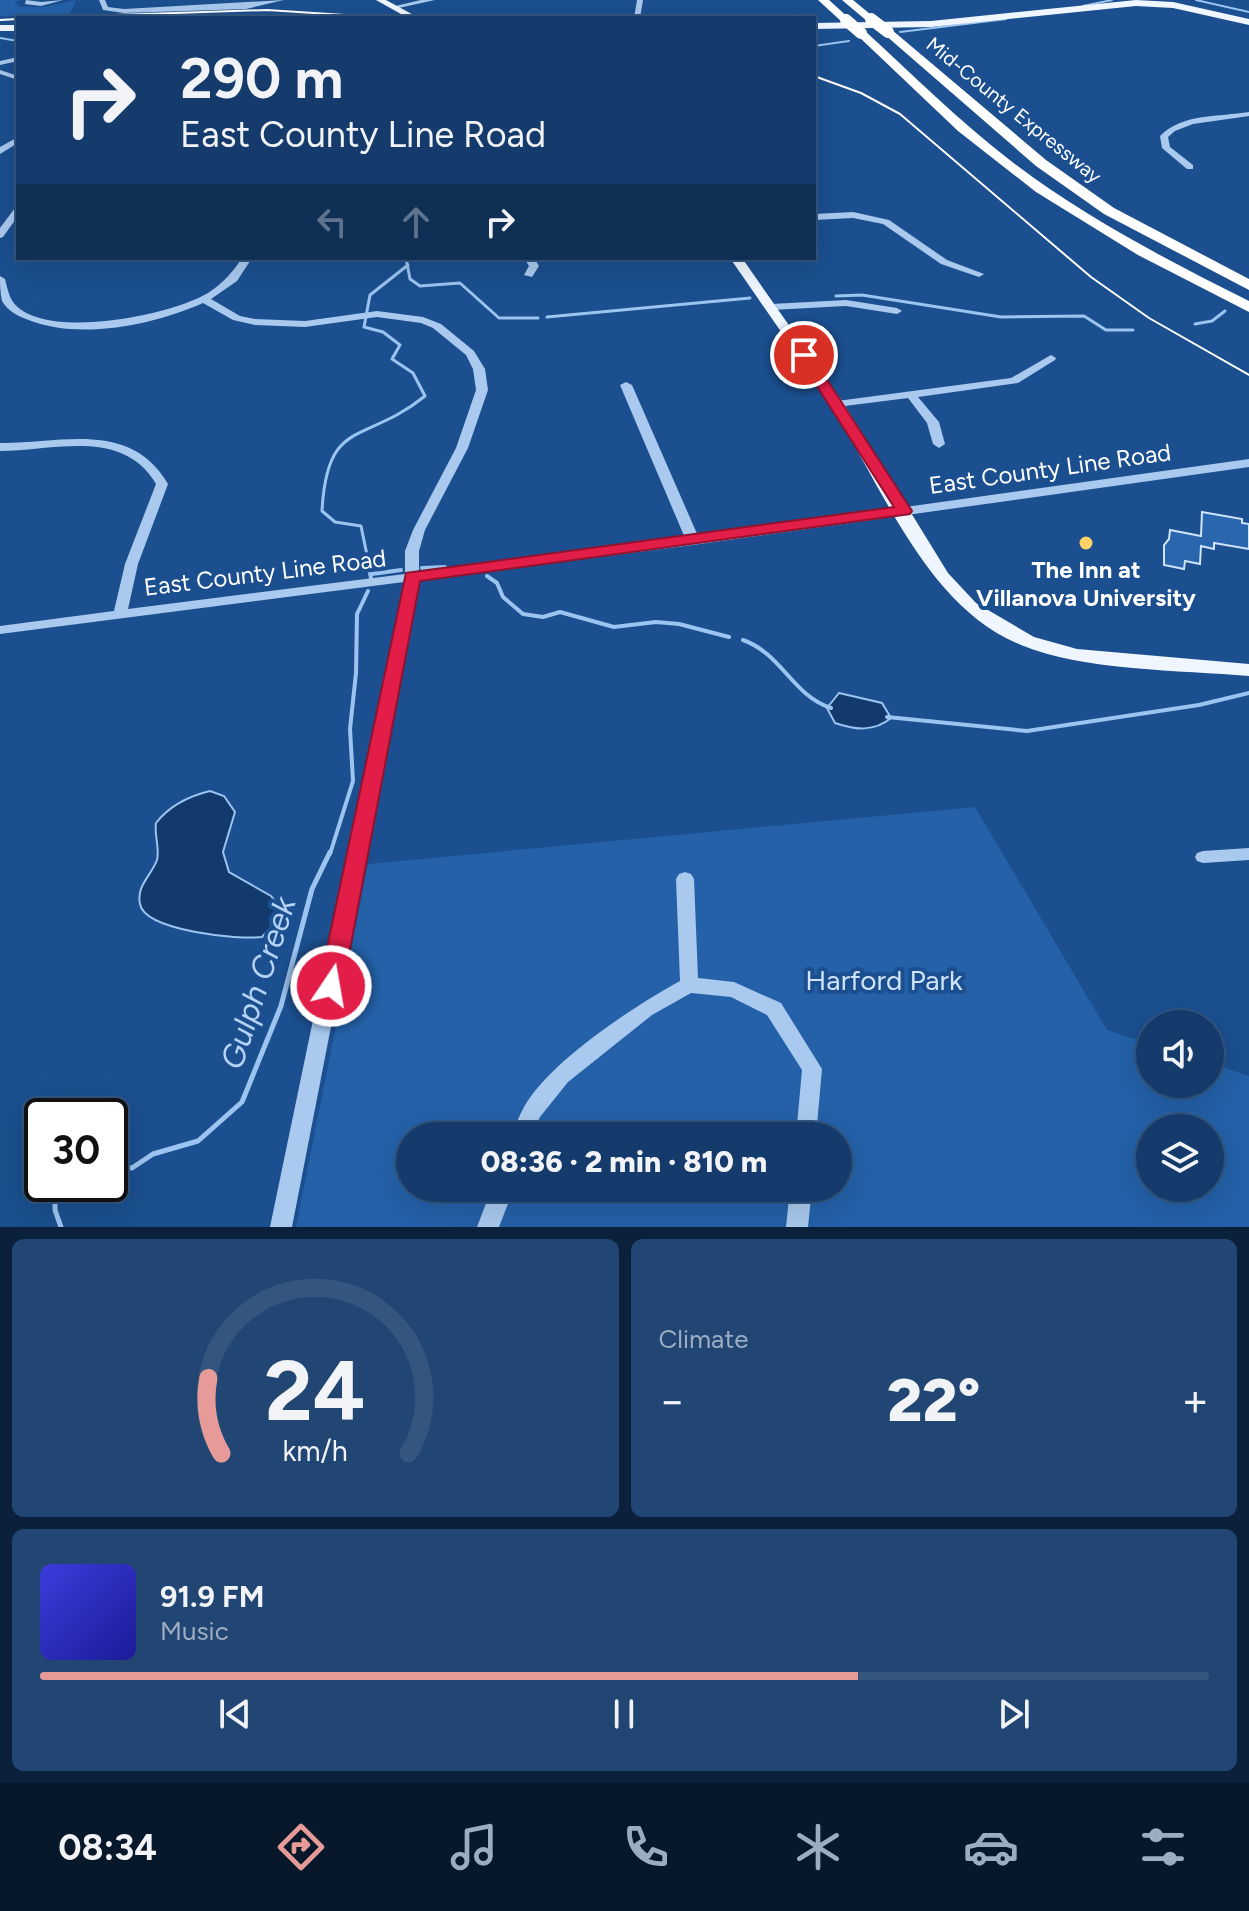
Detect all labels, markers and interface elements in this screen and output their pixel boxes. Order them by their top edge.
street label: Mid-County Expressway [922,32,1107,188]
text: 290 m [180,45,343,112]
icon: right [48,48,152,152]
text: East County Line Road [180,113,546,156]
icon: left [310,200,354,244]
icon: ahead [394,200,438,244]
icon: right [478,200,522,244]
pin [770,321,838,389]
icon: arrive [782,333,826,377]
street label: East County Line Road [927,437,1173,500]
marker: The Inn at Villanova University [1077,534,1095,552]
street label: East County Line Road [142,543,388,602]
place label: The Inn at Villanova University [976,555,1196,612]
water label: Gulph Creek [212,891,304,1074]
position arrow [289,944,373,1028]
park label: Harford Park [805,963,963,997]
map controls [1136,1010,1224,1202]
button: sound [1136,1010,1224,1098]
speed limit sign: 30 [24,1098,128,1202]
button: layers [1136,1114,1224,1202]
text: 08:36 · 2 min · 810 m [481,1143,767,1180]
text: Climate [659,1323,748,1355]
text: 24 [265,1341,366,1441]
text: 22° [887,1364,981,1436]
text: − [659,1374,686,1427]
text: + [1182,1374,1209,1427]
text: km/h [283,1434,348,1468]
text: 91.9 FM [160,1578,264,1615]
text: Music [160,1615,229,1647]
icon: previous [213,1692,257,1736]
icon: pause [602,1692,646,1736]
icon: next [992,1692,1036,1736]
icon: directions [273,1819,329,1875]
icon: music [446,1819,502,1875]
icon: phone [618,1819,674,1875]
icon: climate [790,1819,846,1875]
icon: car [963,1819,1019,1875]
icon: filters [1135,1819,1191,1875]
text: 08:34 [58,1826,157,1869]

